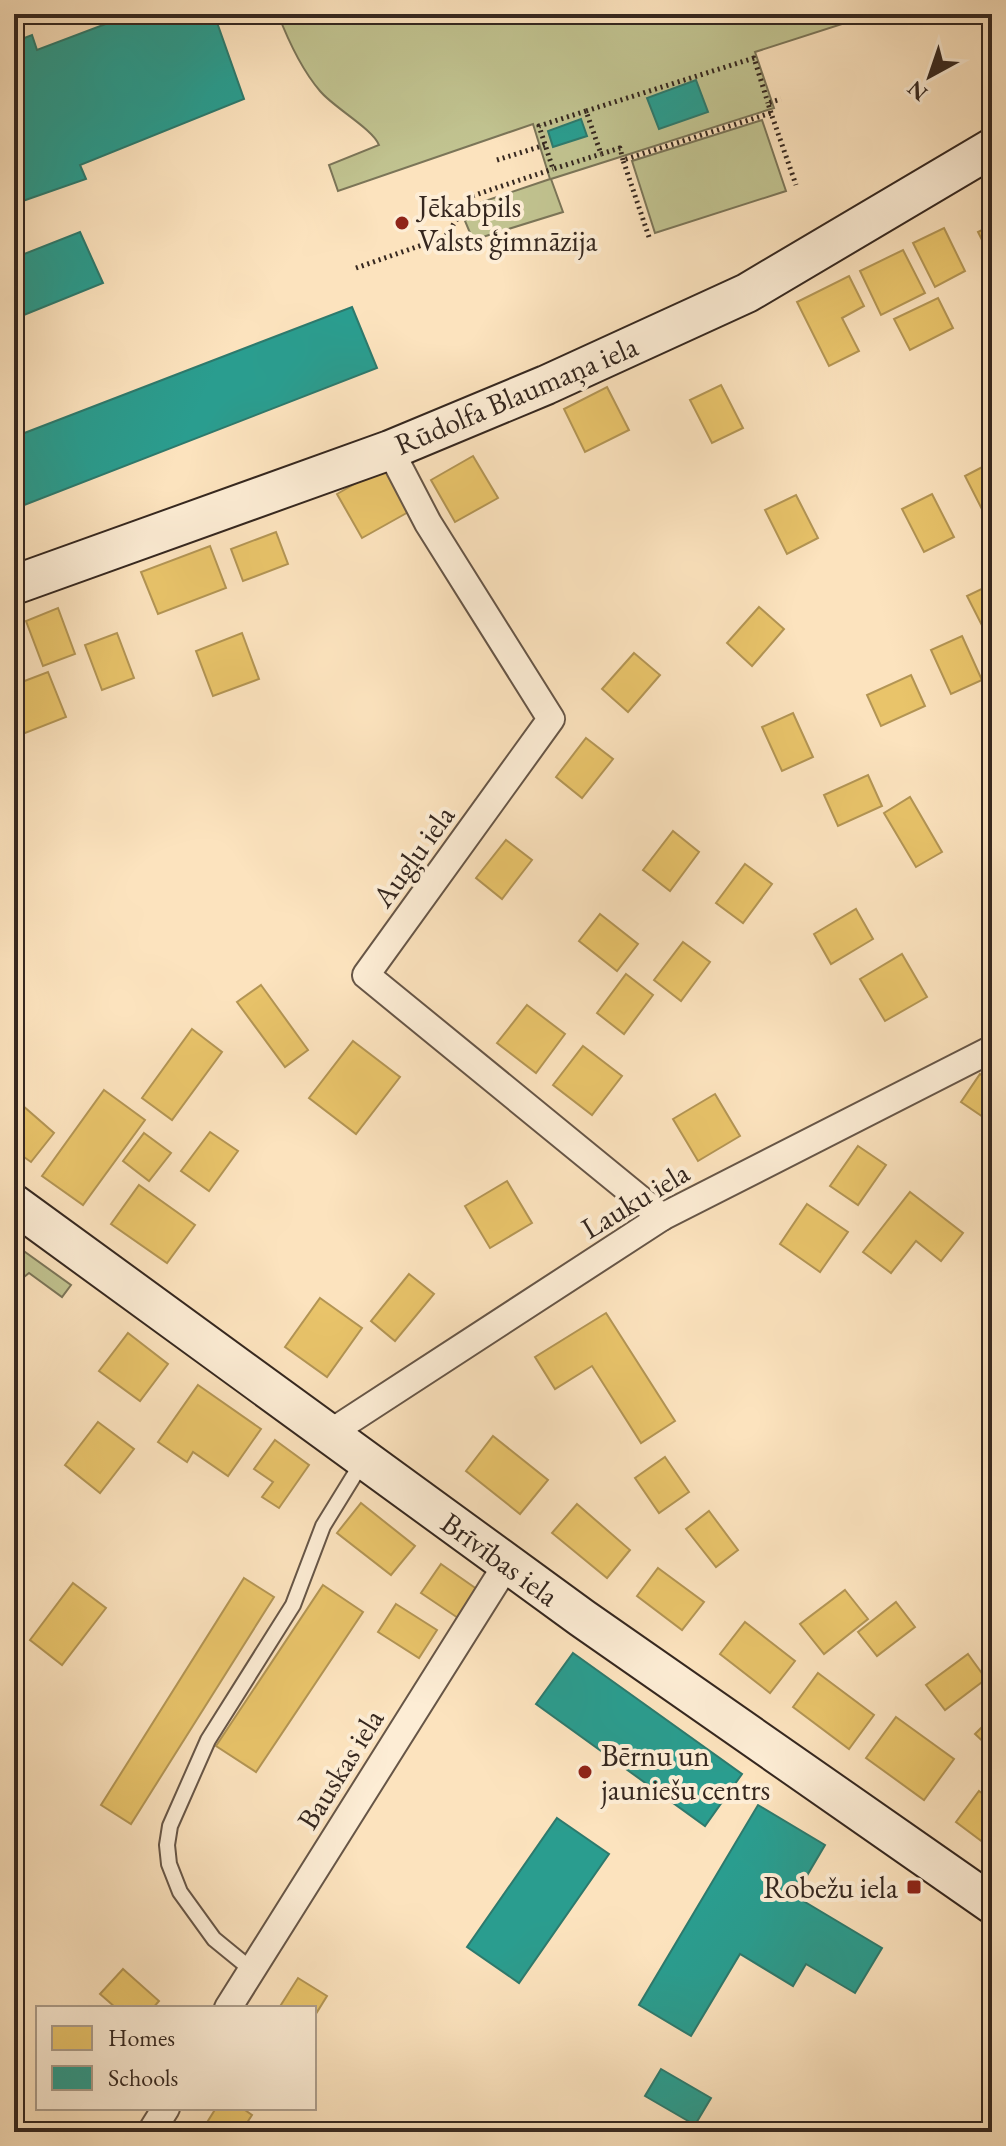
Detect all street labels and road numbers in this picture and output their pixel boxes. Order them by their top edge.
street label: Rūdolfa Blaumaņa iela [388,326,644,464]
street label: Augļu iela [362,797,463,916]
street label: Lauku iela [574,1153,696,1247]
street label: Brīvības iela [433,1503,567,1615]
street label: Bauskas iela [288,1701,392,1837]

